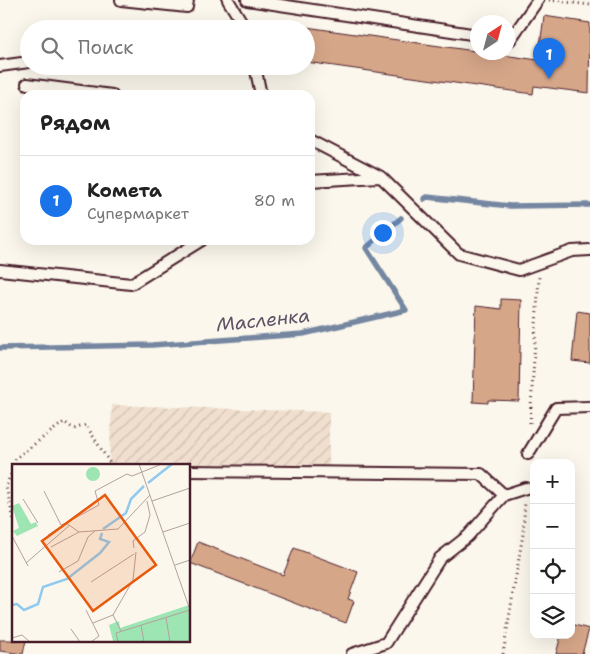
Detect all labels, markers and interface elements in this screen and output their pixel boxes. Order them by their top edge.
north arrow [470,15,515,60]
search box [20,20,315,75]
icon: search [38,34,66,62]
text: Поиск [78,35,133,60]
pin: 1 [533,38,565,79]
text: Рядом [40,109,110,137]
text: Комета [87,178,162,203]
text: 1 [52,190,60,211]
text: 80 m [254,190,295,211]
text: Супермаркет [87,203,189,224]
your location [370,220,396,246]
water label: Масленка [215,303,311,337]
map controls [530,459,575,639]
button: + [530,459,575,504]
inset map [12,464,190,642]
button: − [530,504,575,549]
button: locate [530,549,575,594]
button: layers [530,594,575,639]

